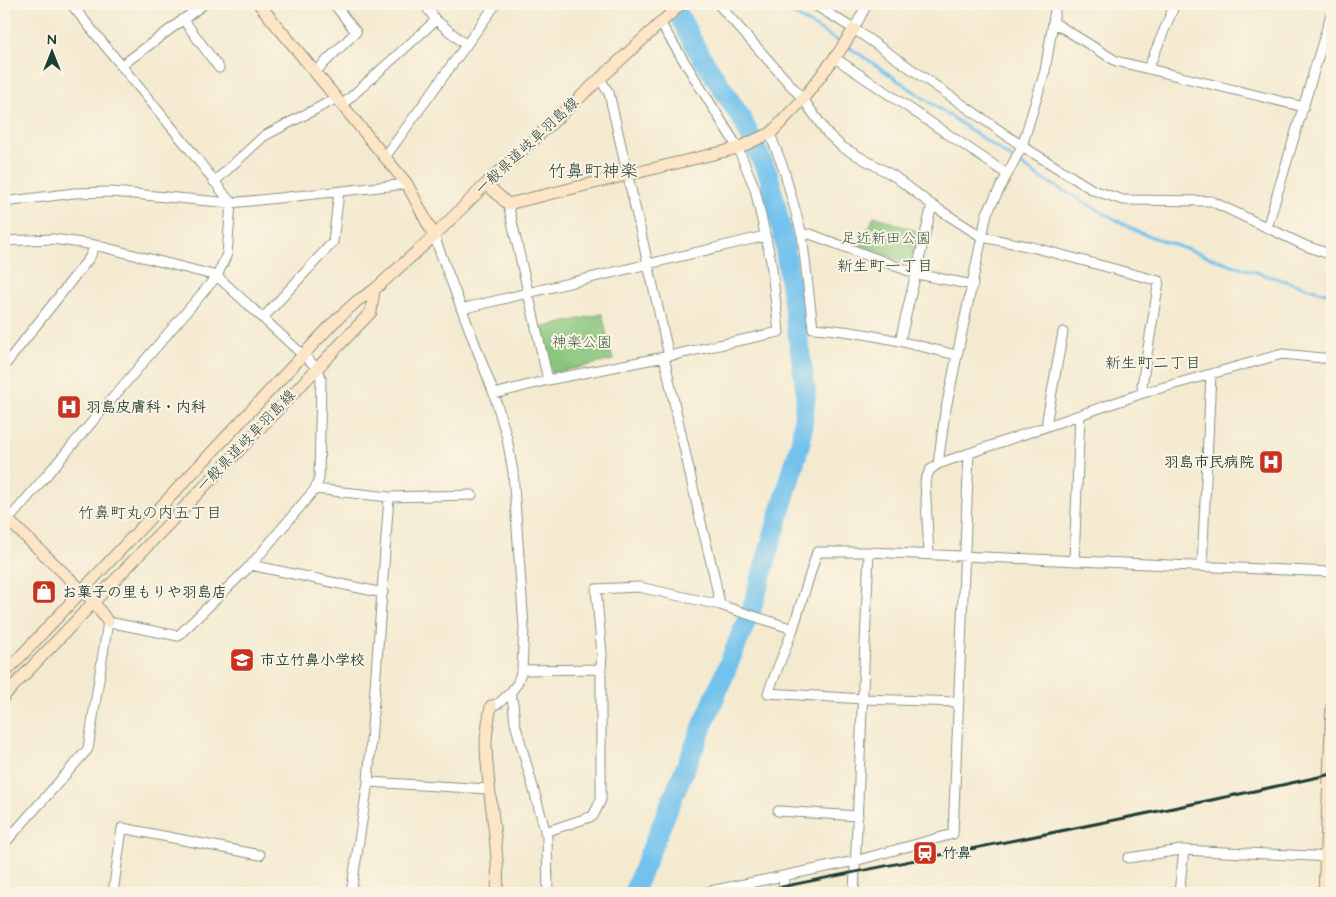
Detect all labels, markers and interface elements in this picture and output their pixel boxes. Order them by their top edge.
north arrow [28,28,78,78]
text: N [48,30,57,50]
street label: 一般県道岐阜羽島線 [470,92,584,200]
district label: 竹鼻町神楽 [548,159,638,184]
park label: 足近新田公園 [841,228,931,249]
district label: 新生町一丁目 [837,255,933,277]
park label: 神楽公園 [552,332,612,353]
district label: 新生町二丁目 [1105,352,1201,374]
street label: 一般県道岐阜羽島線 [192,385,300,497]
hospital icon: 羽島皮膚科・内科 [56,394,82,420]
place label: 羽島皮膚科・内科 [86,397,206,418]
hospital icon: 羽島市民病院 [1258,449,1284,475]
place label: 羽島市民病院 [1164,452,1254,473]
district label: 竹鼻町丸の内五丁目 [78,502,222,524]
shop icon: お菓子の里もりや羽島店 [31,579,57,605]
place label: お菓子の里もりや羽島店 [62,582,227,603]
school or university icon: 市立竹鼻小学校 [229,647,255,673]
place label: 市立竹鼻小学校 [260,650,365,671]
station icon: 竹鼻 [912,840,938,866]
place label: 竹鼻 [942,843,972,864]

